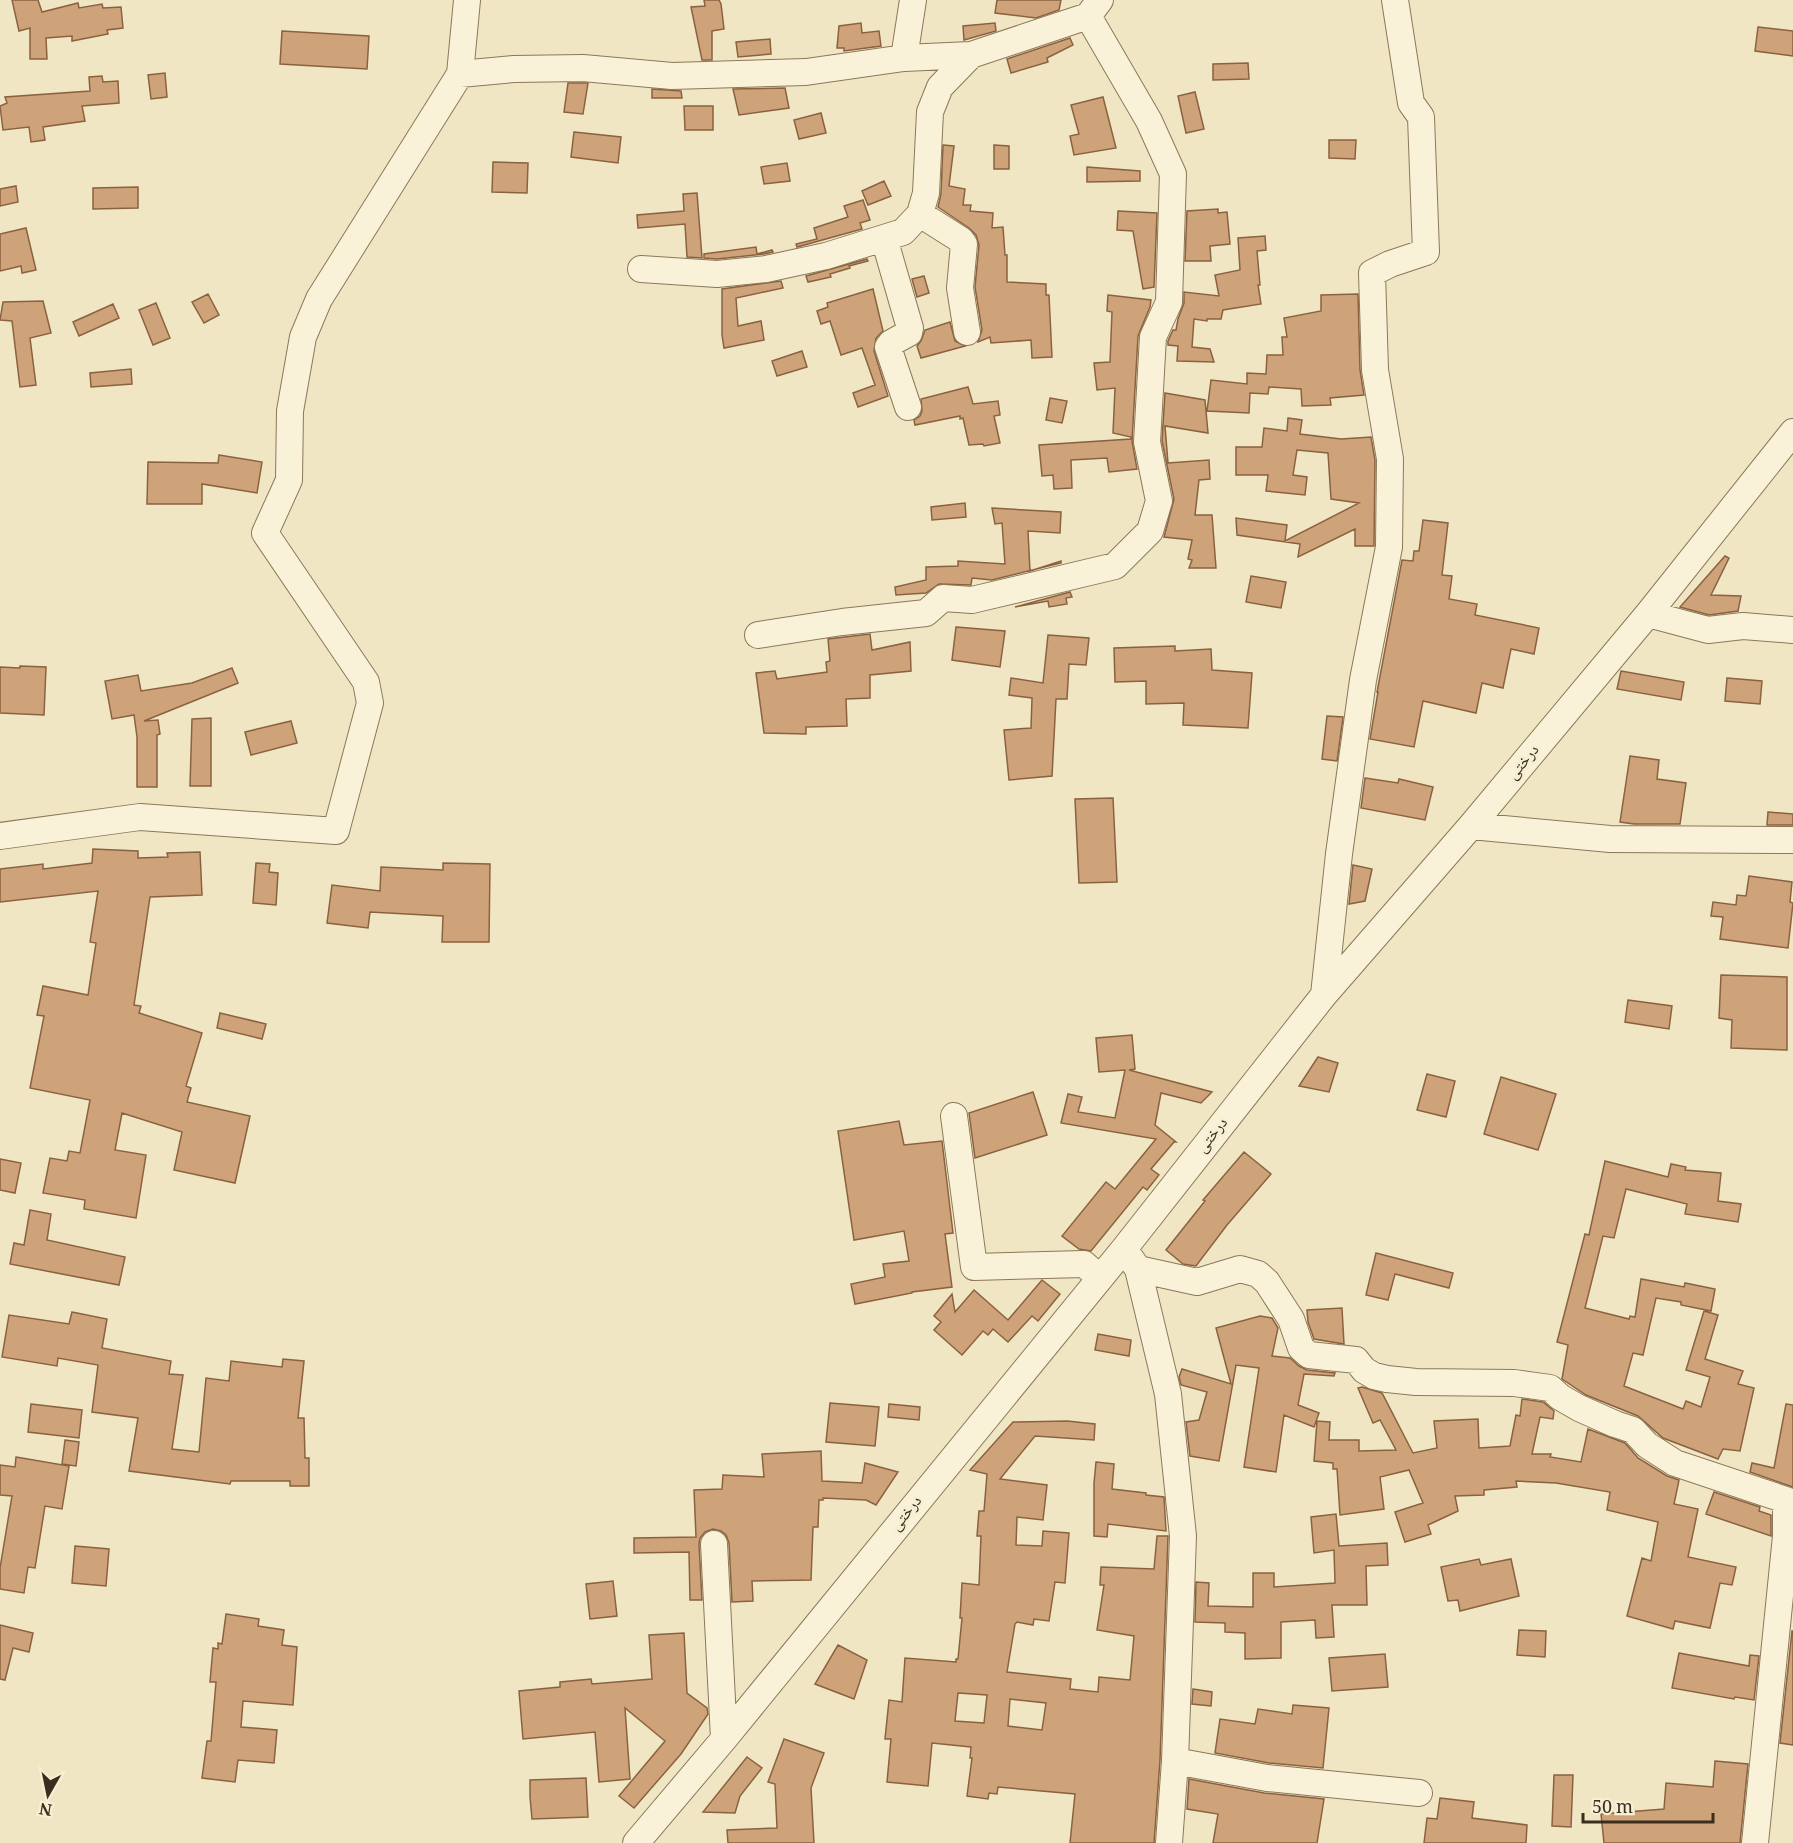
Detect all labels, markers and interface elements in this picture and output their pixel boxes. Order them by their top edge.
street label: درختی [1501,739,1547,787]
street label: درختی [1190,1112,1236,1160]
street label: درختی [884,1490,930,1538]
north arrow [18,1765,78,1825]
scale bar [1583,1786,1714,1824]
text: N [37,1793,54,1822]
text: 50 m [1592,1794,1633,1824]

